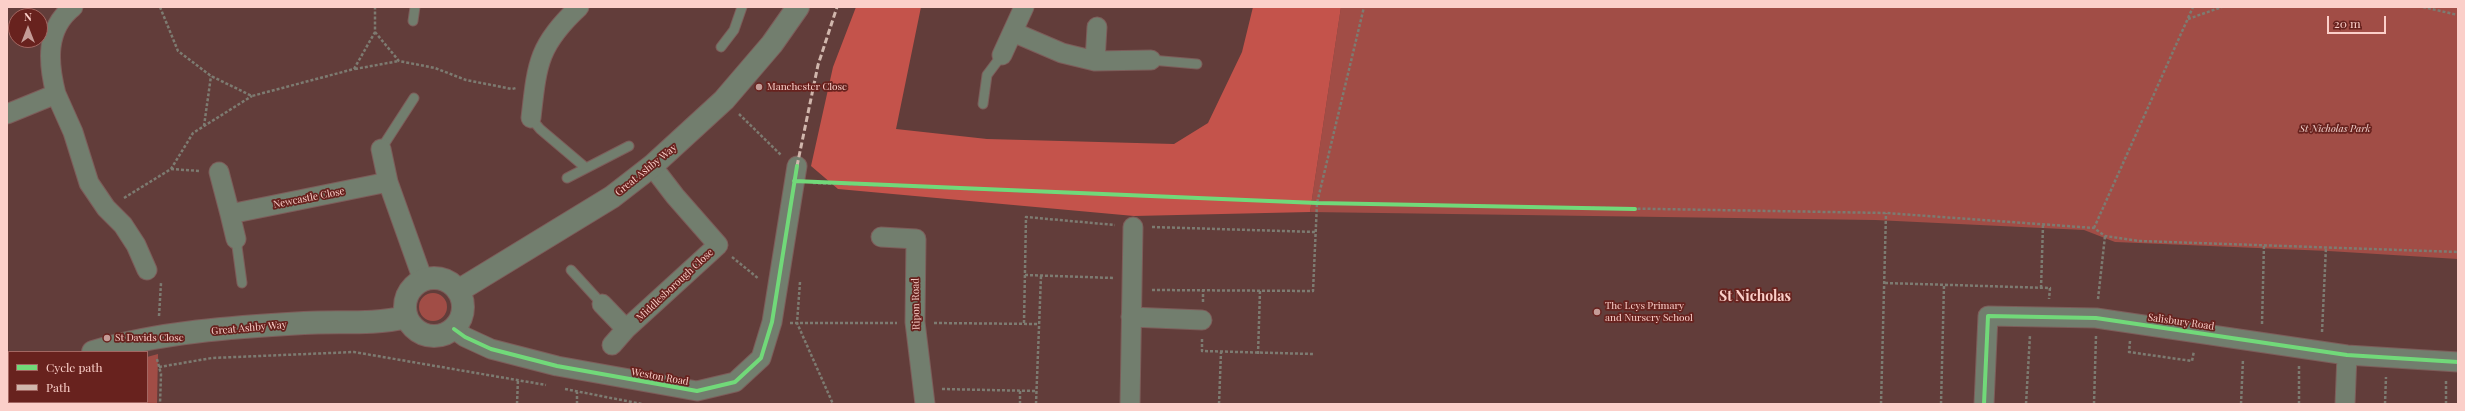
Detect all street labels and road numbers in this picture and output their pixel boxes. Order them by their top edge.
street label: Great Ashby Way [613,142,679,198]
street label: Newcastle Close [272,185,346,211]
street label: Middlesborough Close [634,246,716,324]
street label: Ripon Road [910,278,922,330]
street label: Salisbury Road [2147,311,2215,333]
street label: Great Ashby Way [211,319,287,337]
street label: Weston Road [630,366,690,388]

